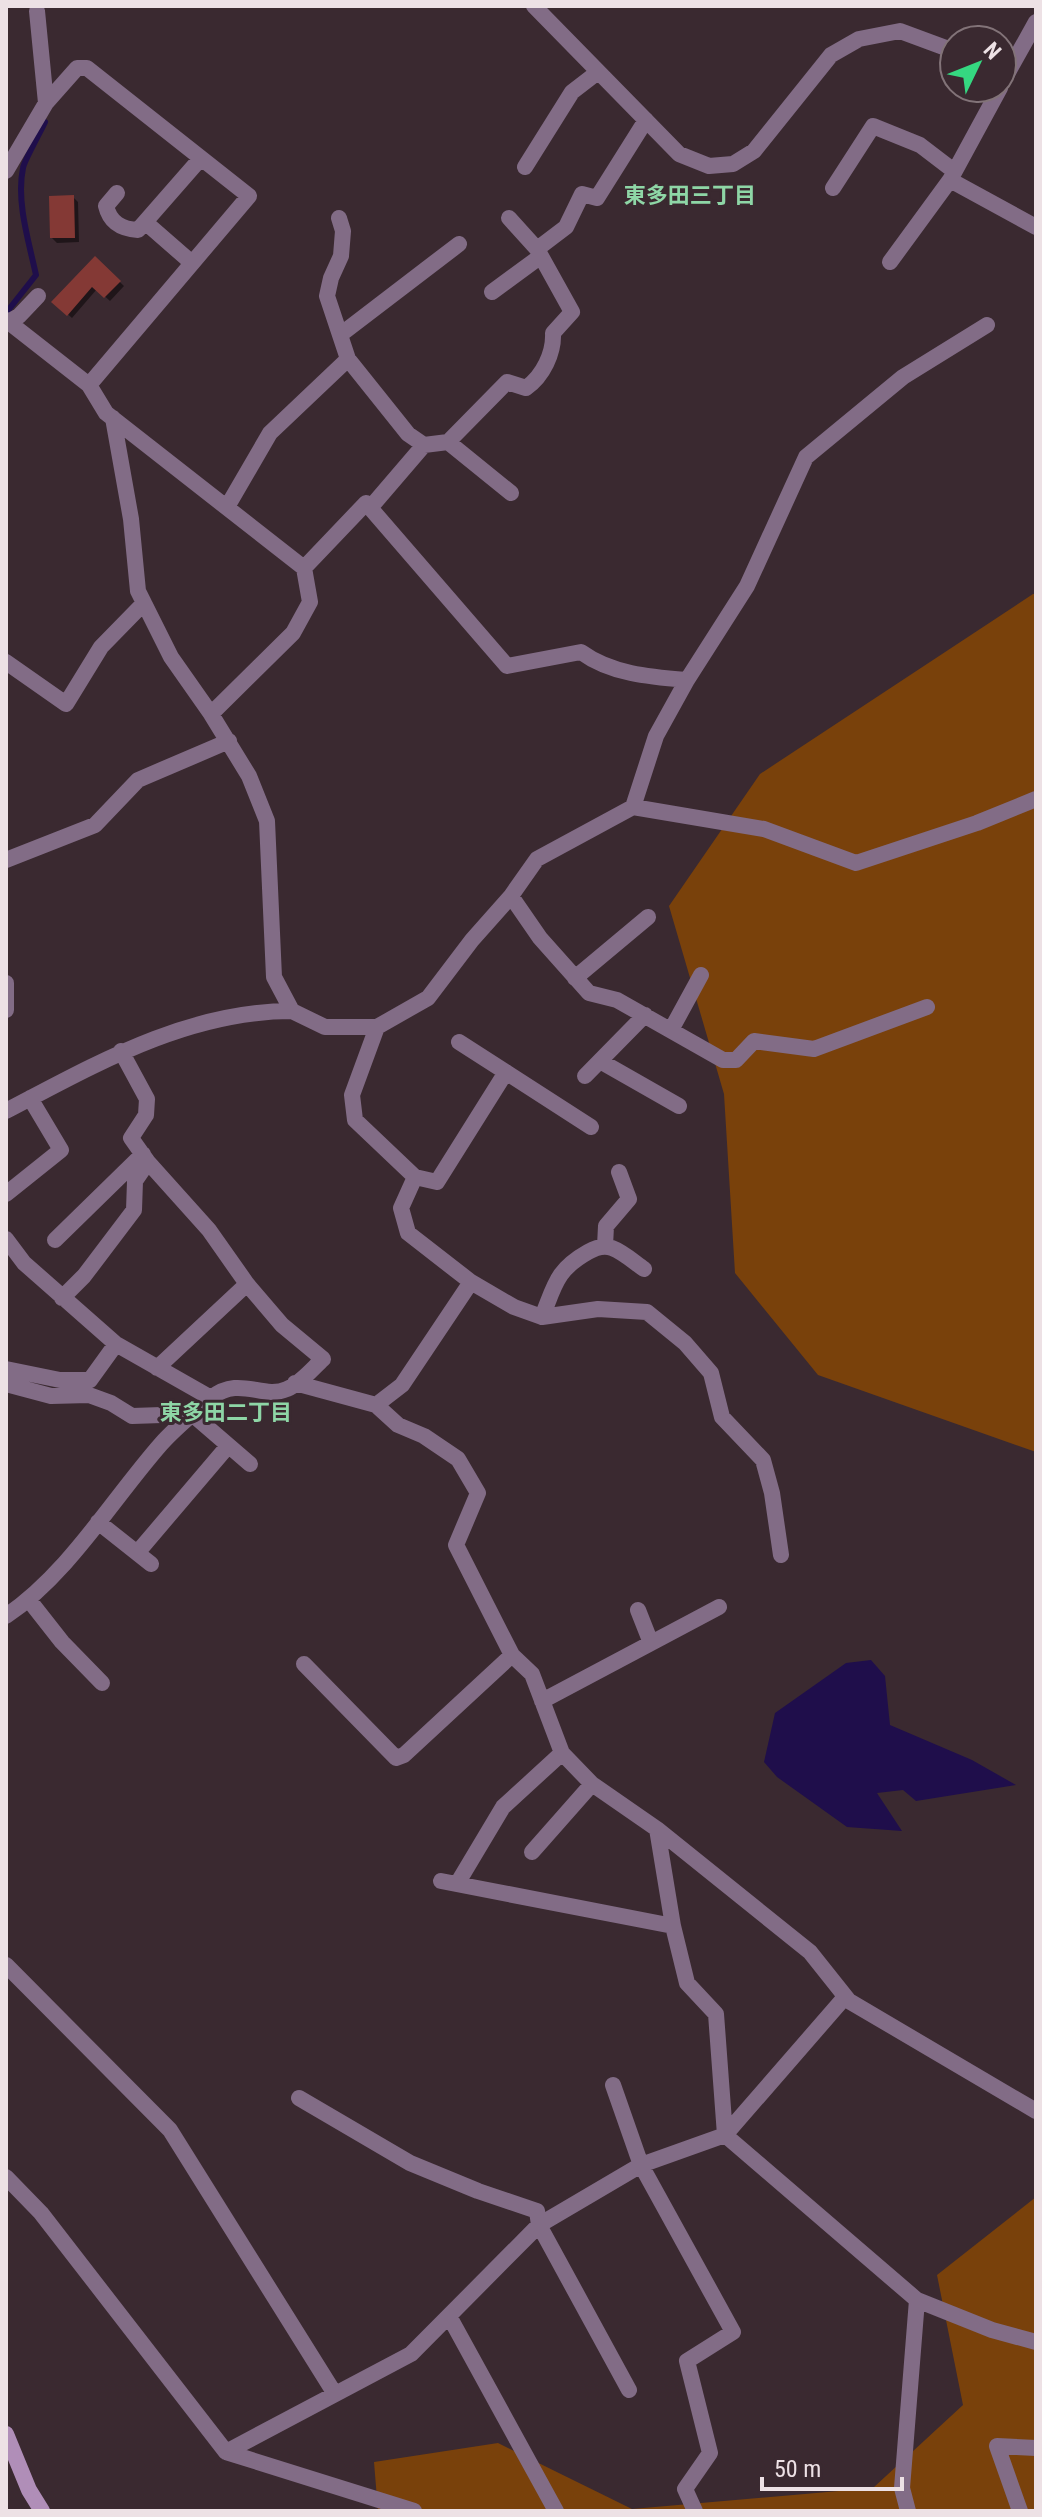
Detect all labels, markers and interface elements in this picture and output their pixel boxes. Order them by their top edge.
north arrow [938,24,1018,104]
text: N [979,37,1006,64]
district label: 東多田三丁目 [624,183,756,208]
district label: 東多田二丁目 [160,1400,292,1425]
scale bar [762,2441,902,2491]
text: 50 m [774,2455,821,2483]

